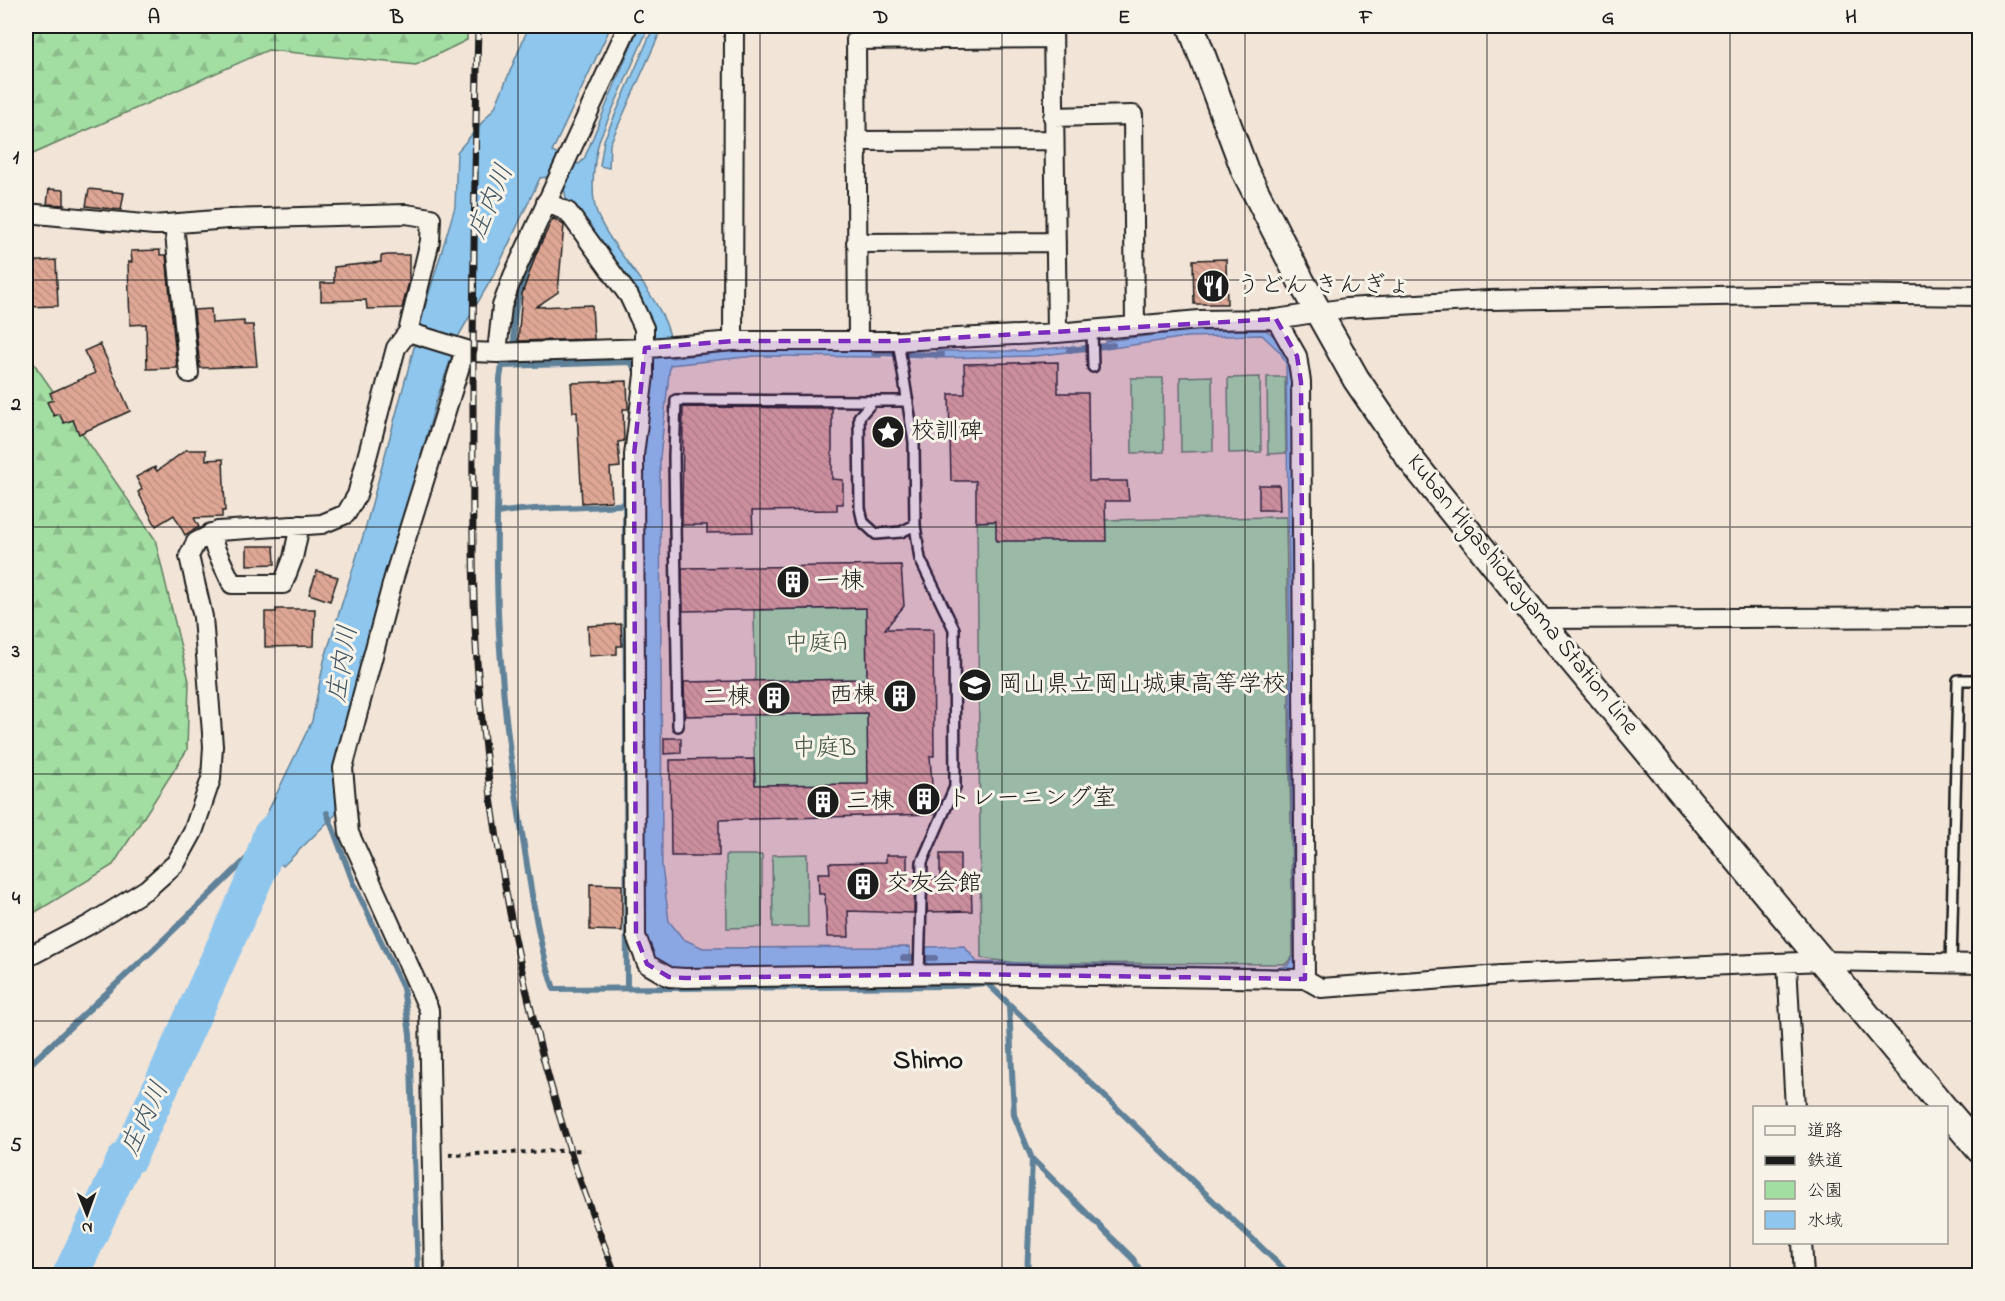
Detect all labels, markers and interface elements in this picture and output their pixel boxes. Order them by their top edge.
text: A [148,4,160,33]
text: B [389,4,404,33]
text: C [634,4,645,33]
text: D [873,4,888,33]
text: E [1118,4,1130,33]
text: F [1359,4,1373,33]
text: G [1602,4,1615,33]
text: H [1845,4,1857,33]
text: 1 [13,144,20,173]
water label: 庄内川 [459,159,525,245]
restaurant icon: うどん きんぎょ [1195,268,1231,304]
place label: うどん きんぎょ [1236,269,1410,304]
text: 2 [10,391,21,420]
place icon: 校訓碑 [870,414,906,450]
place label: 校訓碑 [911,415,983,450]
street label: Kuban Higashiokayama Station Line [1397,447,1647,744]
building icon: 一棟 [775,564,811,600]
place label: 一棟 [816,565,864,600]
water label: 庄内川 [319,623,369,705]
park label: 中庭A [785,627,847,662]
text: 3 [11,638,20,667]
school or university icon: 岡山県立岡山城東高等学校 [957,667,993,703]
place label: 岡山県立岡山城東高等学校 [998,668,1286,703]
building icon: 西棟 [882,678,918,714]
place label: 西棟 [829,679,877,714]
building icon: 二棟 [756,680,792,716]
place label: 二棟 [703,681,751,716]
park label: 中庭B [792,732,856,767]
building icon: トレーニング室 [906,781,942,817]
place label: トレーニング室 [947,782,1116,817]
building icon: 三棟 [805,784,841,820]
place label: 三棟 [846,785,894,820]
building icon: 交友会館 [845,866,881,902]
place label: 交友会館 [886,867,982,902]
text: 4 [12,885,21,914]
district label: Shimo [893,1042,963,1081]
water label: 庄内川 [112,1076,180,1162]
legend [1753,1106,1948,1244]
text: 道路 [1807,1119,1843,1145]
text: 5 [10,1132,22,1161]
text: 鉄道 [1807,1149,1843,1175]
text: 公園 [1807,1179,1843,1205]
north arrow [57,1184,117,1244]
text: 水域 [1807,1209,1843,1235]
text: N [81,1215,93,1239]

